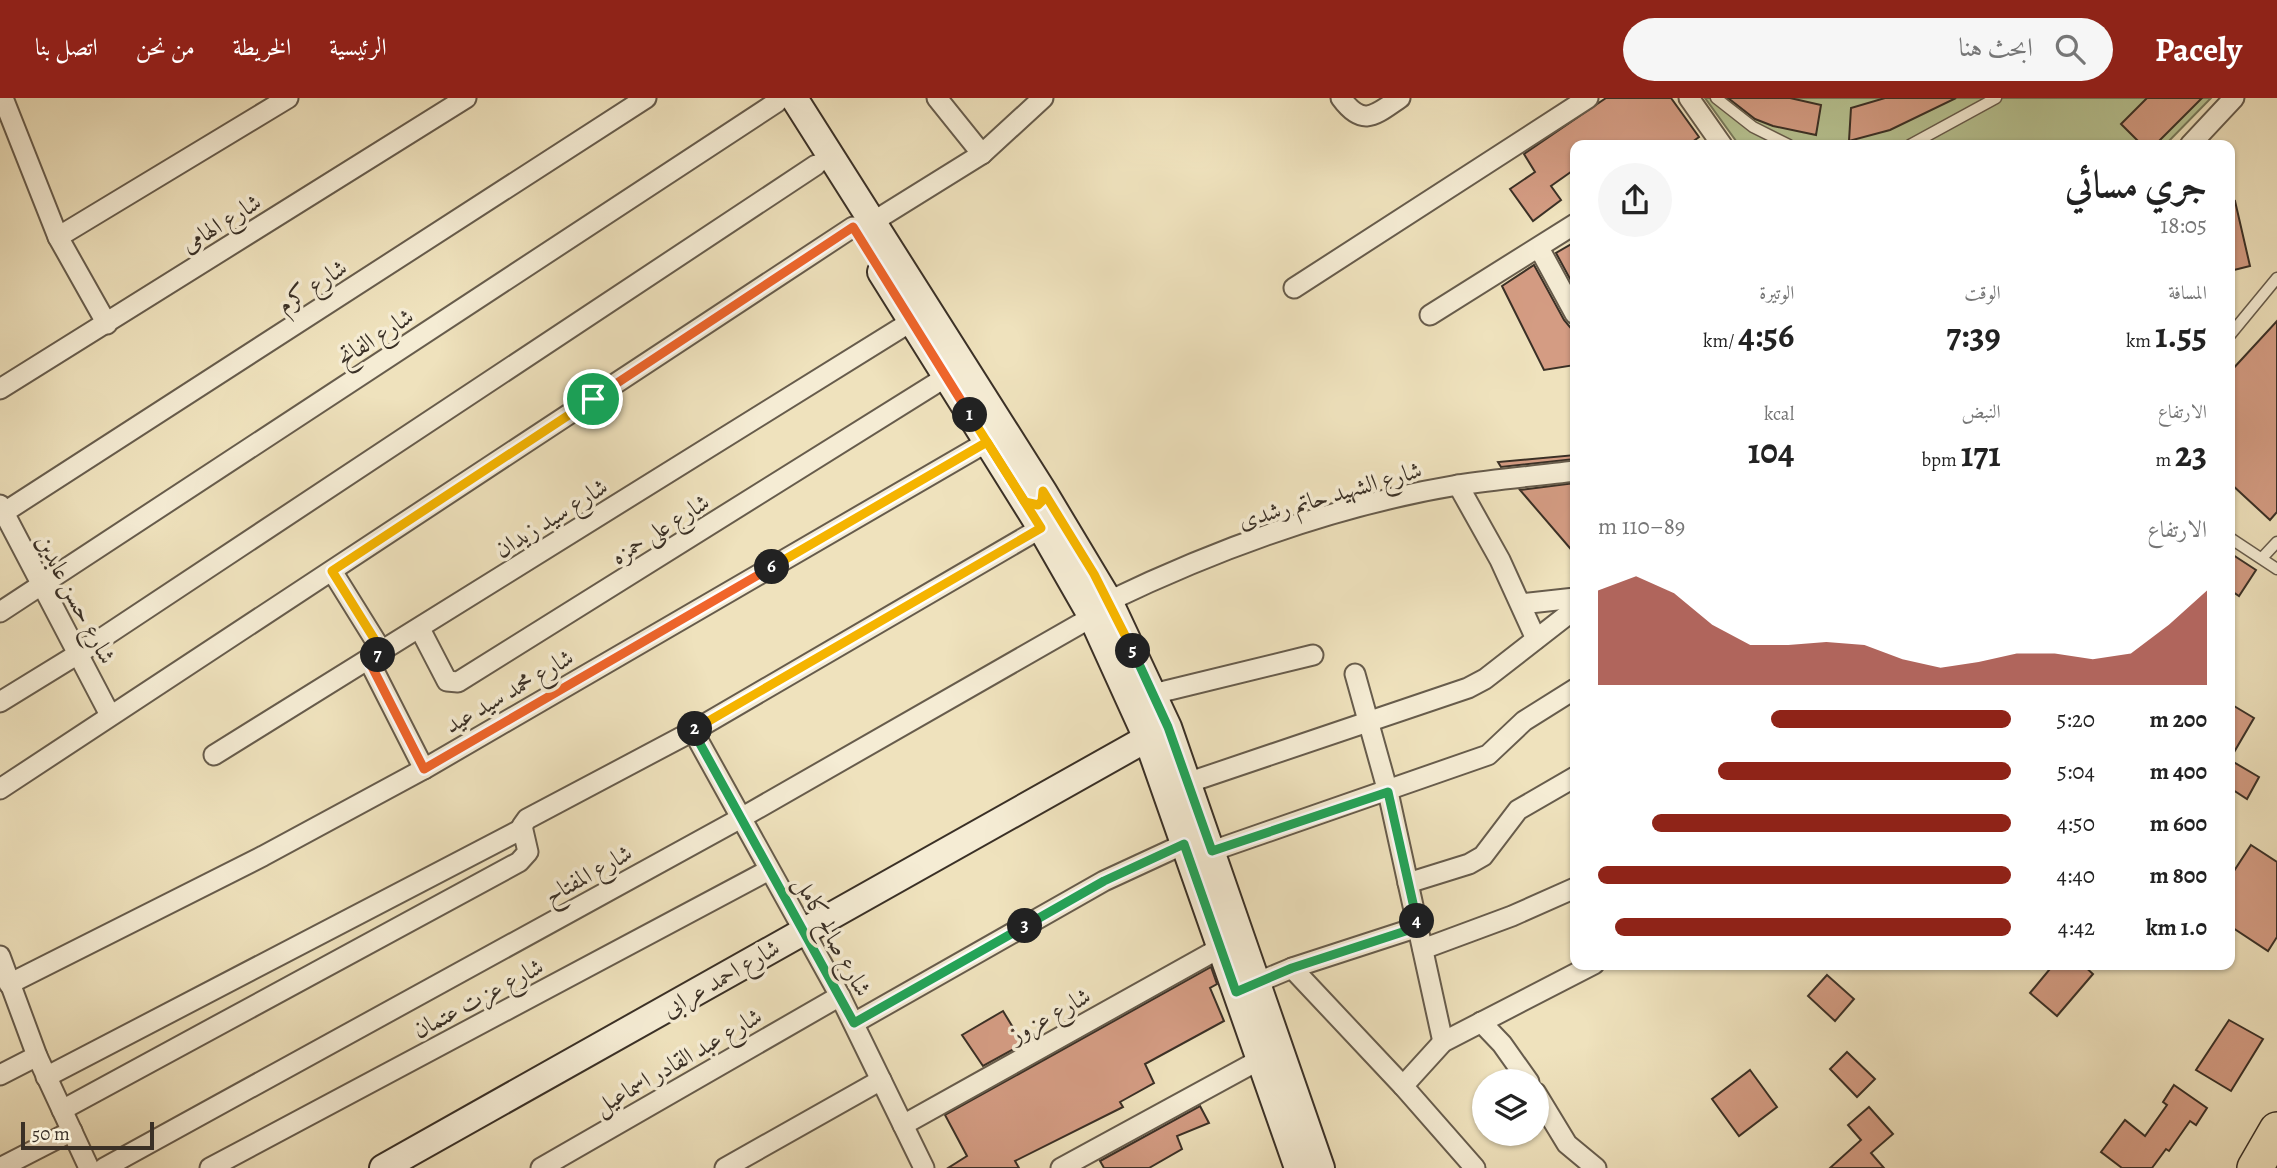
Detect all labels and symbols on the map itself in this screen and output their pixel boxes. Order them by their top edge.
street label: شارع الهامى [175,186,269,264]
street label: شارع كرم [271,251,356,325]
street label: شارع الفاتح [330,300,422,377]
pin [563,369,623,429]
pin: 1 [953,398,988,432]
street label: شارع الشهيد حاتم رشدى [1234,453,1427,541]
street label: شارع سيد زيدان [488,470,616,569]
street label: شارع على حمزه [604,486,718,575]
street label: شارع حسن عابدين [25,528,124,671]
pin: 6 [754,550,790,584]
pin: 5 [1116,634,1150,668]
pin: 7 [360,638,396,672]
street label: شارع محمد سيد عيد [439,641,581,744]
pin: 2 [678,712,712,746]
street label: شارع المفتاح [538,837,640,916]
street label: شارع صالح كامل [783,870,879,1004]
pin: 4 [1400,904,1434,938]
pin: 3 [1007,908,1042,944]
street label: شارع احمد عرابى [656,931,788,1028]
street label: شارع عزت عتمان [407,950,551,1049]
street label: شارع عزوز [1002,980,1098,1055]
street label: شارع عبد القادر اسماعيل [588,1000,770,1126]
scale bar [21,1119,154,1151]

